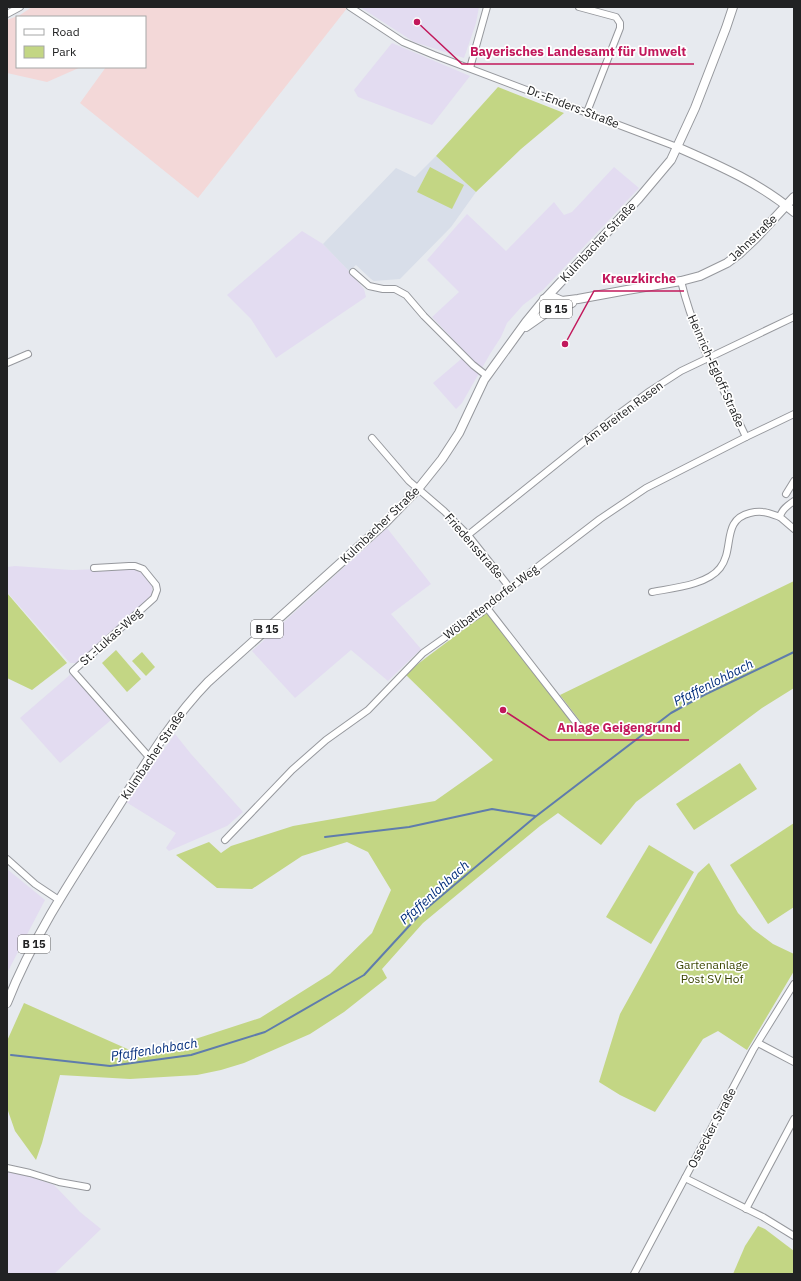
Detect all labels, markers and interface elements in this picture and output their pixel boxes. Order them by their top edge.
legend [16,16,146,68]
text: Road [52,24,80,39]
callout: Bayerisches Landesamt für Umwelt [462,39,694,64]
text: Bayerisches Landesamt für Umwelt [470,43,686,60]
text: Park [52,44,77,59]
street label: Dr.-Enders-Straße [525,82,622,131]
street label: Kulmbacher Straße [557,198,639,285]
street label: Jahnstraße [725,211,780,264]
callout: Kreuzkirche [594,266,684,291]
text: Kreuzkirche [602,270,676,287]
road number: B 15 [540,300,572,318]
street label: Heinrich-Egloff-Straße [685,312,748,430]
street label: Am Breiten Rasen [580,378,666,448]
street label: Kulmbacher Straße [337,483,423,566]
street label: Friedensstraße [442,510,507,582]
street label: Wölbattendorfer Weg [440,561,542,642]
street label: St.-Lukas-Weg [76,604,145,668]
road number: B 15 [251,620,283,638]
water label: Pfaffenlohbach [670,655,756,710]
street label: Kulmbacher Straße [117,707,188,802]
callout: Anlage Geigengrund [549,715,689,740]
text: Anlage Geigengrund [557,719,681,736]
water label: Pfaffenlohbach [396,857,473,928]
road number: B 15 [18,935,50,953]
park label: Gartenanlage Post SV Hof [676,957,749,986]
water label: Pfaffenlohbach [109,1034,199,1065]
street label: Ossecker Straße [684,1085,739,1171]

